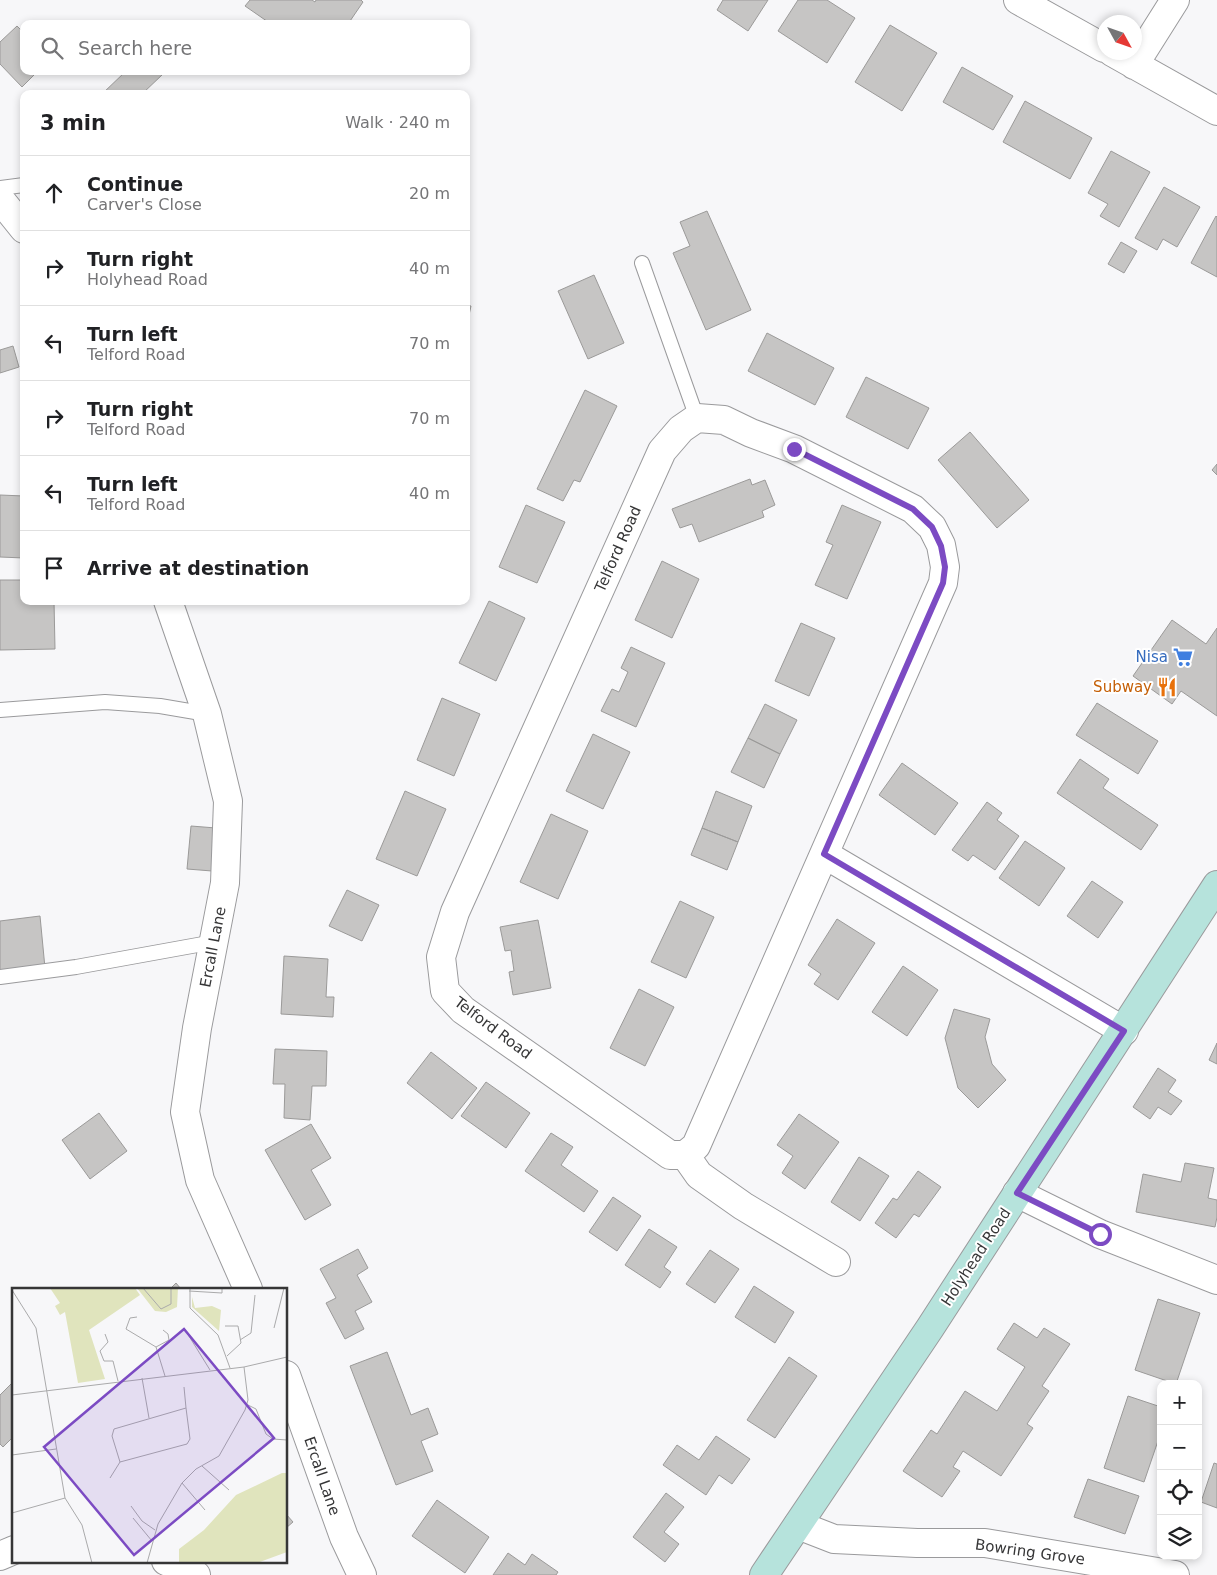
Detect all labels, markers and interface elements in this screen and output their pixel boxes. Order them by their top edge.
north arrow [1097,15,1142,60]
search box [20,20,470,75]
icon: search [38,34,66,62]
text: Search here [78,37,192,59]
text: 3 min [40,111,106,135]
text: Walk · 240 m [345,113,450,132]
text: Continue [87,173,183,195]
icon: ahead [40,179,68,207]
text: 20 m [409,184,450,203]
text: Carver's Close [87,195,202,214]
text: Turn right [87,248,193,270]
icon: right [40,254,68,282]
text: 40 m [409,259,450,278]
text: Holyhead Road [87,270,208,289]
text: Turn left [87,323,178,345]
icon: left [40,329,68,357]
text: 70 m [409,334,450,353]
text: Telford Road [87,345,185,364]
text: Turn right [87,398,193,420]
icon: right [40,404,68,432]
text: 70 m [409,409,450,428]
text: Telford Road [87,420,185,439]
route end [783,438,806,461]
text: Turn left [87,473,178,495]
icon: left [40,479,68,507]
text: 40 m [409,484,450,503]
text: Telford Road [87,495,185,514]
street label: Telford Road [591,503,645,596]
icon: arrive [40,554,68,582]
text: Arrive at destination [87,557,309,579]
supermarket icon: Nisa [1172,646,1194,668]
place label: Nisa [1136,648,1168,666]
restaurant icon: Subway [1156,676,1178,698]
place label: Subway [1093,678,1152,696]
street label: Ercall Lane [196,905,230,989]
street label: Telford Road [450,992,535,1063]
street label: Holyhead Road [938,1205,1014,1309]
route start [1089,1223,1112,1246]
inset map [12,1288,288,1562]
map controls [1157,1380,1202,1560]
button: + [1157,1380,1202,1425]
button: − [1157,1425,1202,1470]
street label: Ercall Lane [300,1434,344,1518]
button: locate [1157,1470,1202,1515]
button: layers [1157,1515,1202,1560]
street label: Bowring Grove [974,1535,1086,1569]

